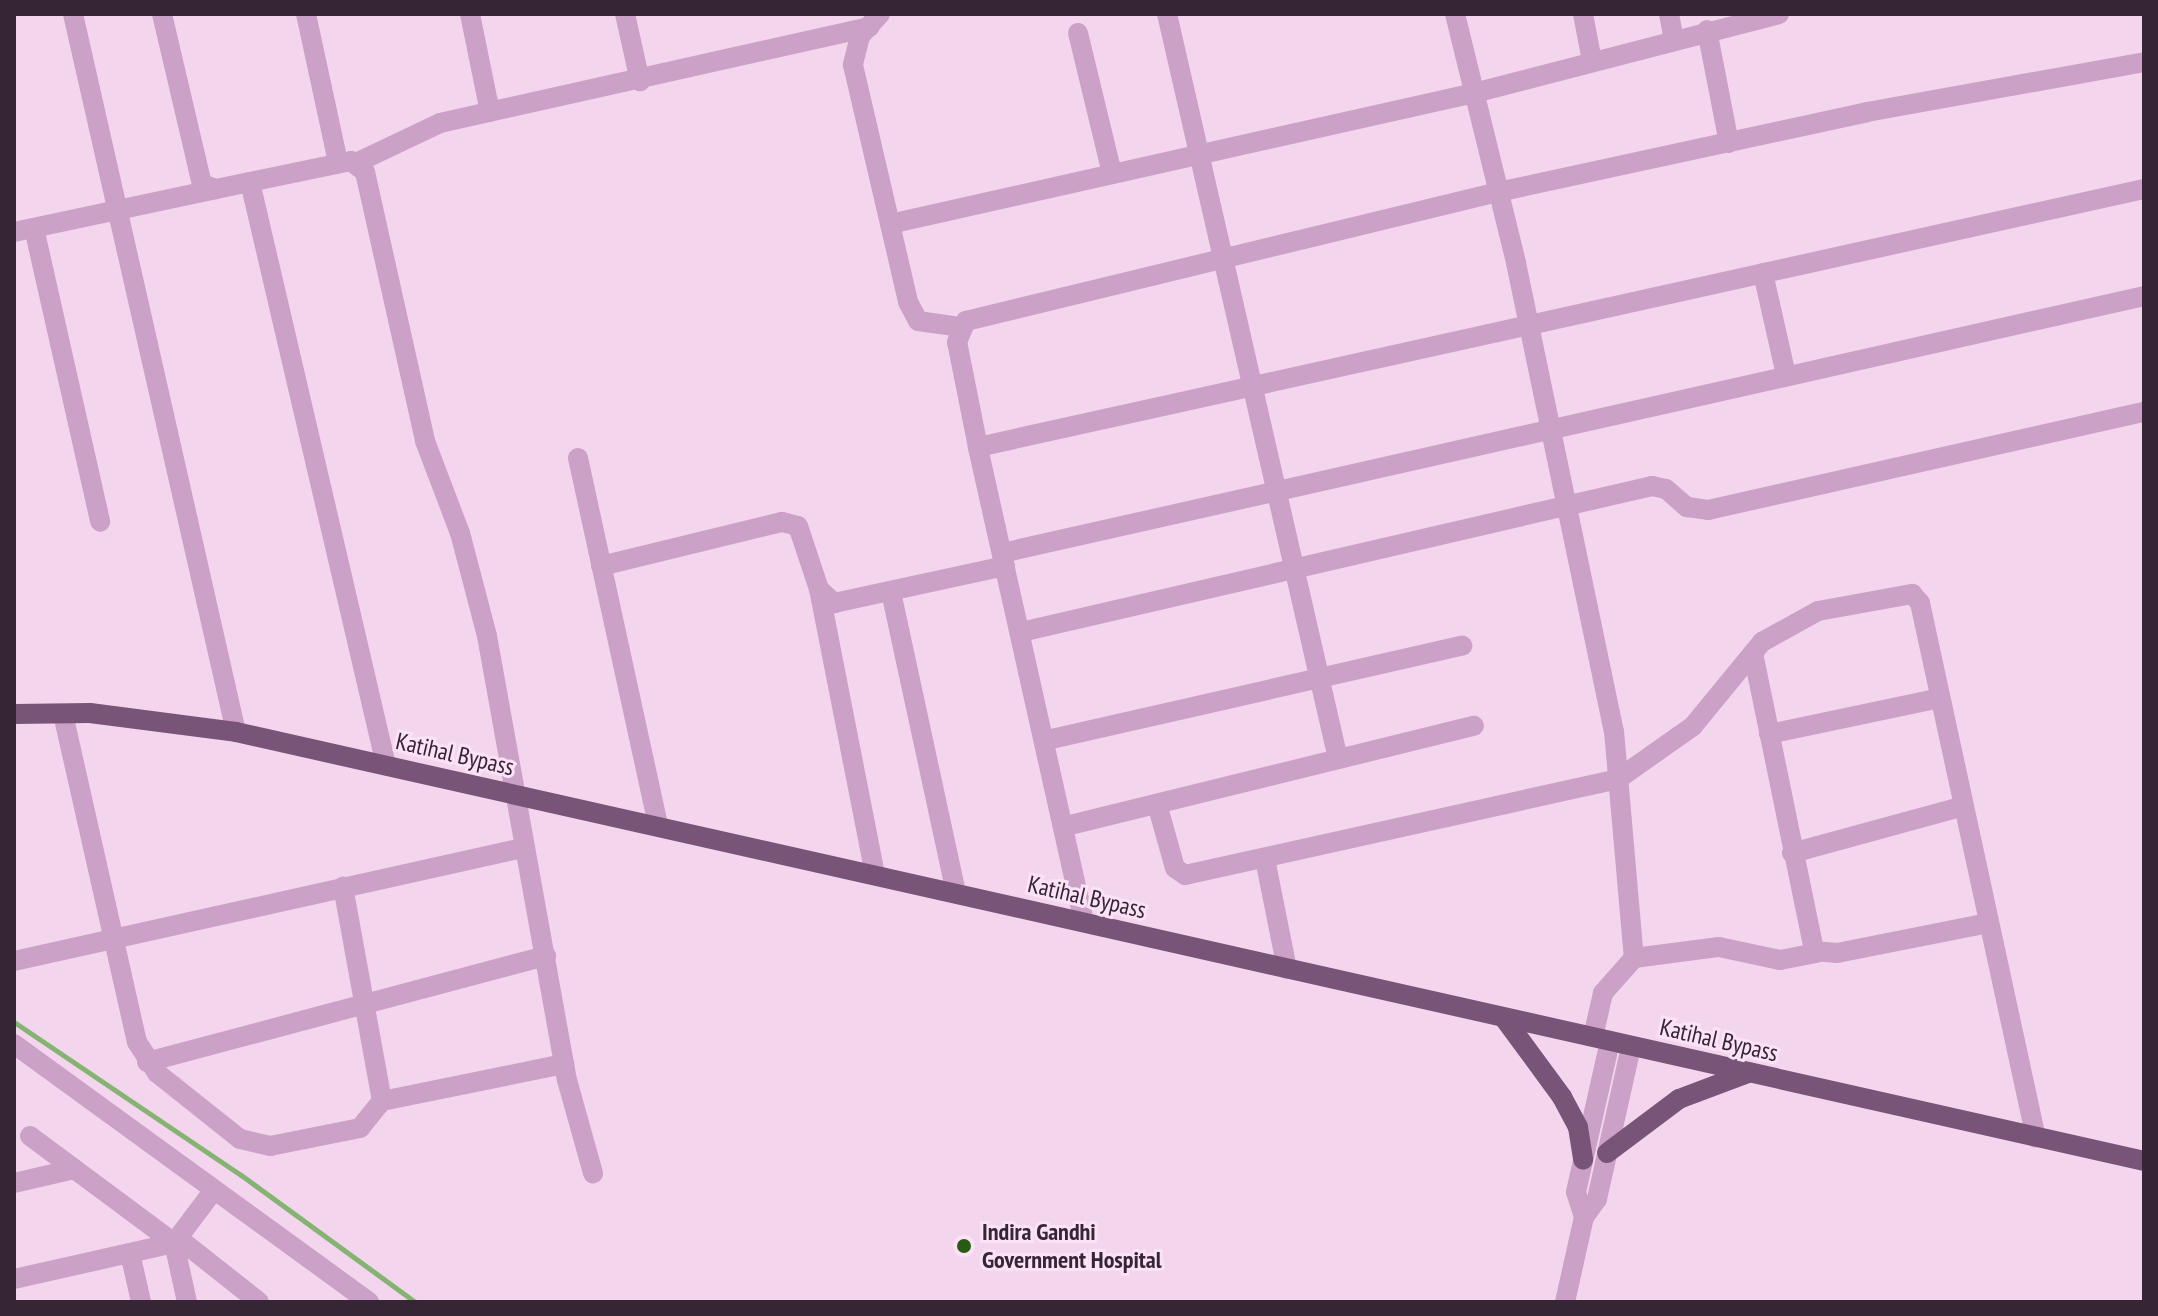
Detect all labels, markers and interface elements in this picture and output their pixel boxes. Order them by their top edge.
street label: Katihal Bypass [393,726,517,782]
street label: Katihal Bypass [1025,869,1149,925]
street label: Katihal Bypass [1657,1012,1781,1068]
place label: Indira Gandhi Government Hospital [982,1218,1162,1274]
marker: Indira Gandhi Government Hospital [953,1235,975,1257]

